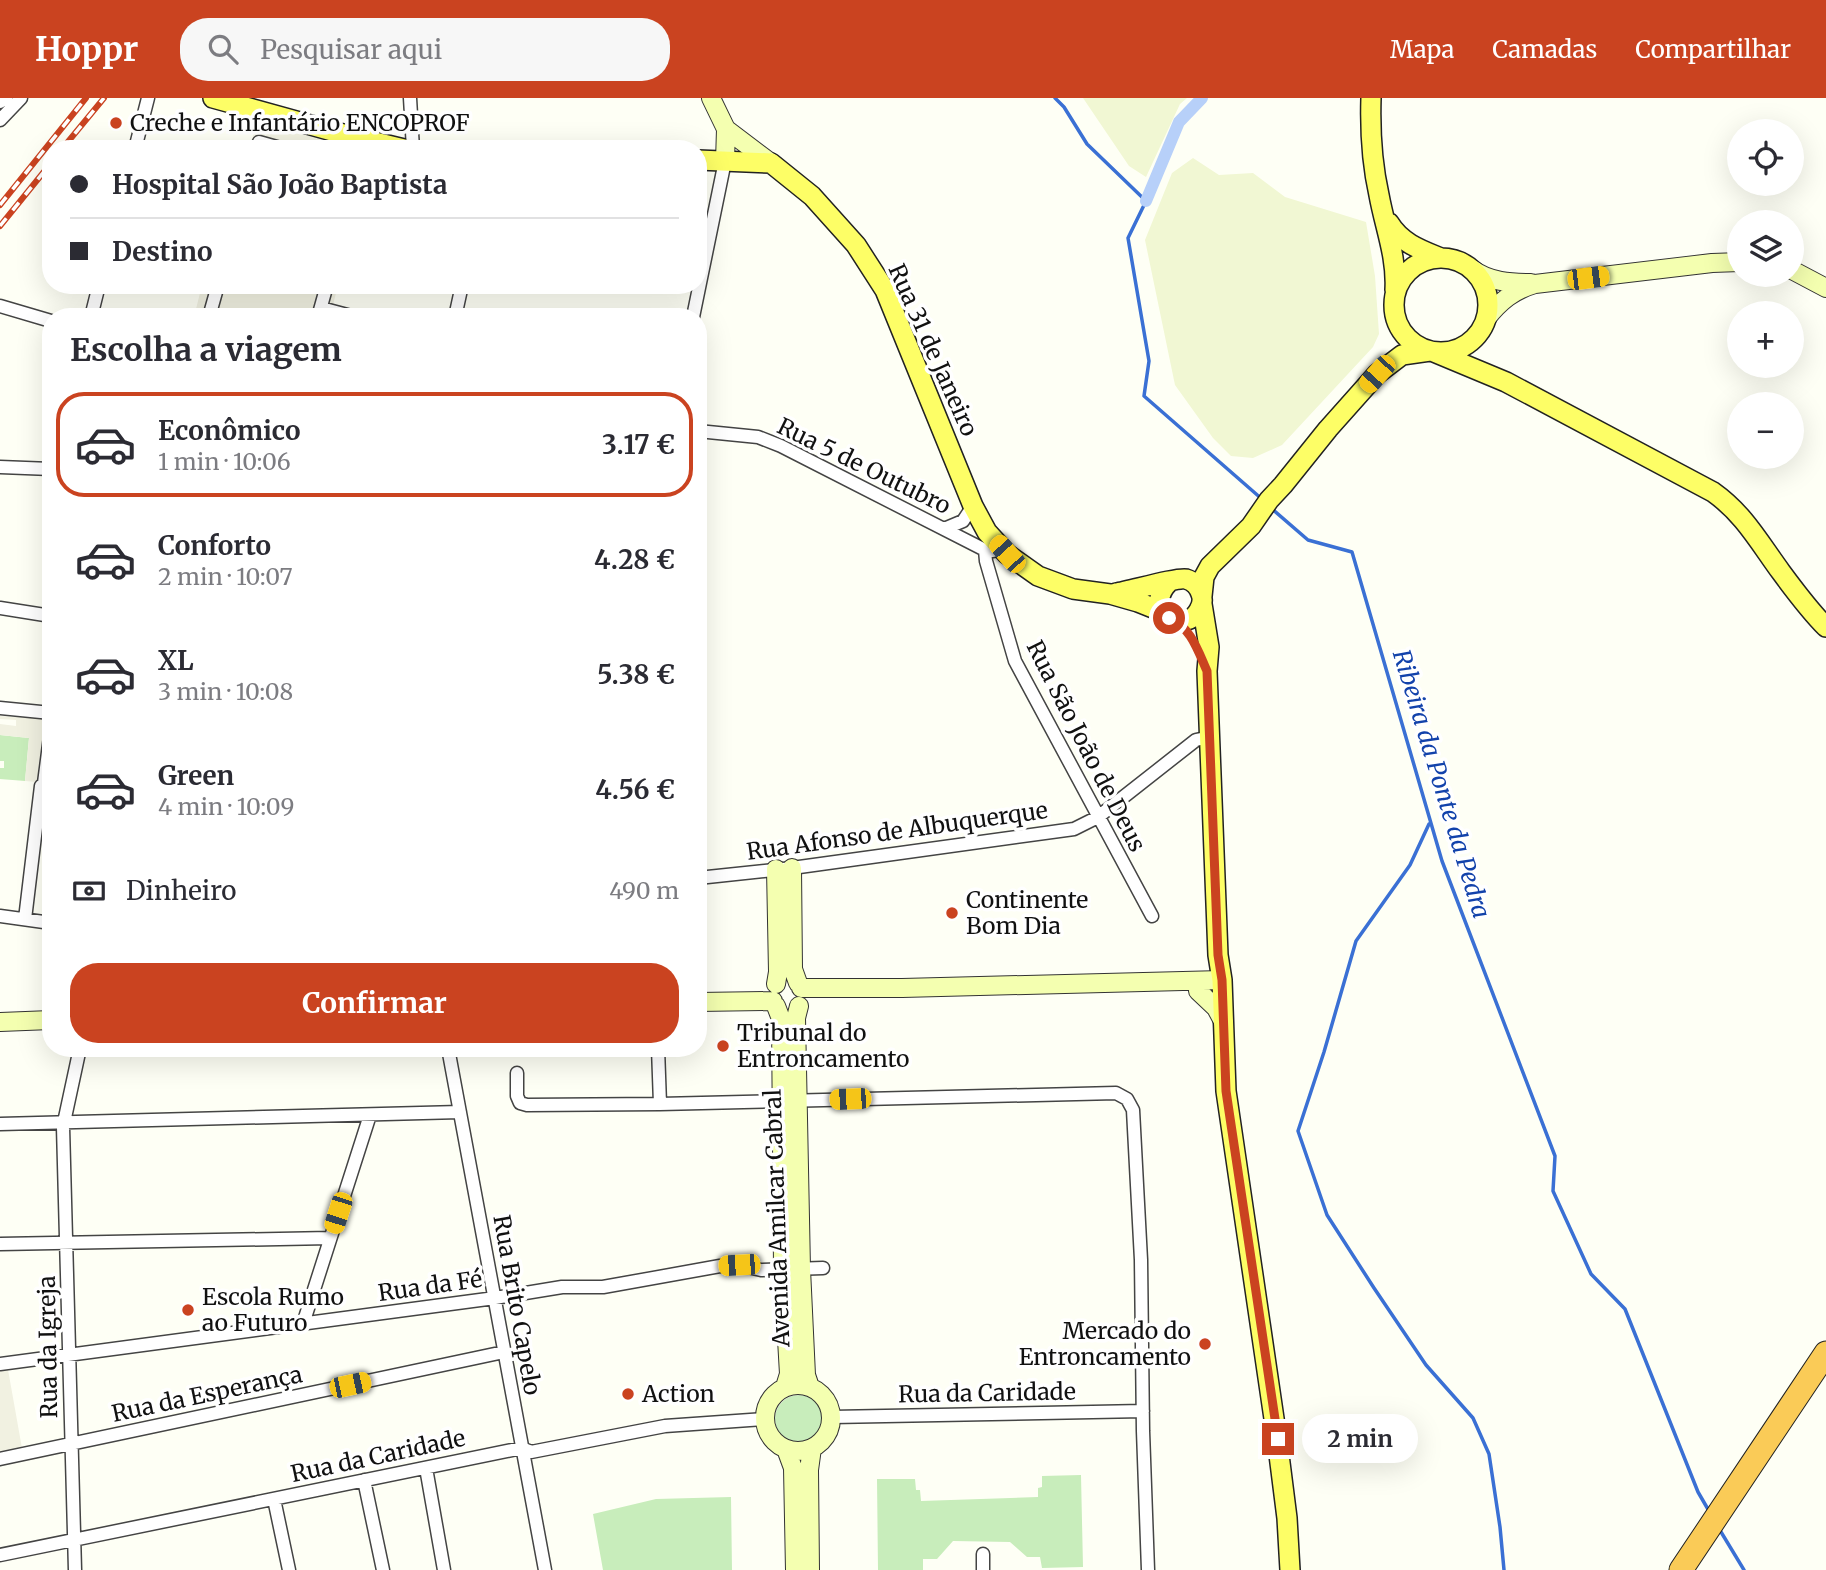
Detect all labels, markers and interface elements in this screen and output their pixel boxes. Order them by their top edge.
search box [180,18,670,81]
text: Hoppr [35,29,138,70]
icon: search [204,30,242,68]
text: Pesquisar aqui [260,33,442,66]
text: Mapa [1390,34,1454,65]
text: Camadas [1492,34,1597,65]
text: Compartilhar [1635,34,1791,65]
place label: Creche e Infantário ENCOPROF [130,108,470,137]
marker: Creche e Infantário ENCOPROF [108,115,124,131]
map controls [1727,119,1804,469]
button: locate [1727,119,1804,196]
text: Hospital São João Baptista [112,168,447,201]
button: layers [1727,210,1804,287]
text: Destino [112,235,212,268]
street label: Rua 31 de Janeiro [883,259,984,440]
car [1566,265,1611,291]
button: + [1727,301,1804,378]
text: Escolha a viagem [70,330,342,370]
car [1356,351,1399,397]
button: − [1727,392,1804,469]
street label: Rua 5 de Outubro [773,411,956,520]
icon: car [74,413,137,476]
text: Econômico [158,414,301,447]
text: 3.17 € [602,428,675,461]
text: 1 min · 10:06 [158,447,291,476]
icon: car [74,528,137,591]
text: Conforto [158,529,271,562]
car [986,531,1029,577]
text: 4.28 € [594,543,675,576]
text: 2 min · 10:07 [158,562,293,591]
route start [1153,602,1185,634]
street label: Rua São João de Deus [1021,635,1152,856]
icon: car [74,643,137,706]
text: XL [158,644,194,677]
water label: Ribeira da Ponte da Pedra [1386,646,1497,922]
text: 5.38 € [597,658,675,691]
text: 3 min · 10:08 [158,677,293,706]
icon: car [74,758,137,821]
text: Green [158,759,234,792]
text: 4.56 € [595,773,675,806]
text: 4 min · 10:09 [158,792,294,821]
street label: Rua Afonso de Albuquerque [744,795,1049,866]
icon: cash [70,872,108,910]
text: Dinheiro [126,874,236,907]
text: 490 m [609,876,679,905]
place label: Continente Bom Dia [966,885,1088,940]
marker: Continente Bom Dia [944,905,960,921]
button: Confirmar [70,963,679,1043]
place label: Tribunal do Entroncamento [737,1018,909,1073]
marker: Tribunal do Entroncamento [715,1038,731,1054]
car [829,1088,872,1110]
street label: Avenida Amilcar Cabral [758,1089,796,1348]
car [322,1190,355,1236]
street label: Rua Brito Capelo [487,1212,548,1397]
car [718,1253,761,1277]
street label: Rua da Fé [376,1264,484,1307]
street label: Rua da Igreja [32,1275,63,1419]
place label: Escola Rumo ao Futuro [202,1282,344,1337]
marker: Escola Rumo ao Futuro [180,1302,196,1318]
place label: Mercado do Entroncamento [1019,1316,1191,1371]
marker: Mercado do Entroncamento [1197,1336,1213,1352]
street label: Rua da Esperança [109,1359,305,1428]
car [328,1370,373,1400]
street label: Rua da Caridade [898,1376,1076,1409]
place label: Action [641,1379,715,1408]
marker: Action [620,1386,636,1402]
callout: 2 min [1302,1414,1418,1464]
street label: Rua da Caridade [288,1423,468,1488]
route end [1262,1423,1294,1455]
text: 2 min [1327,1424,1393,1453]

